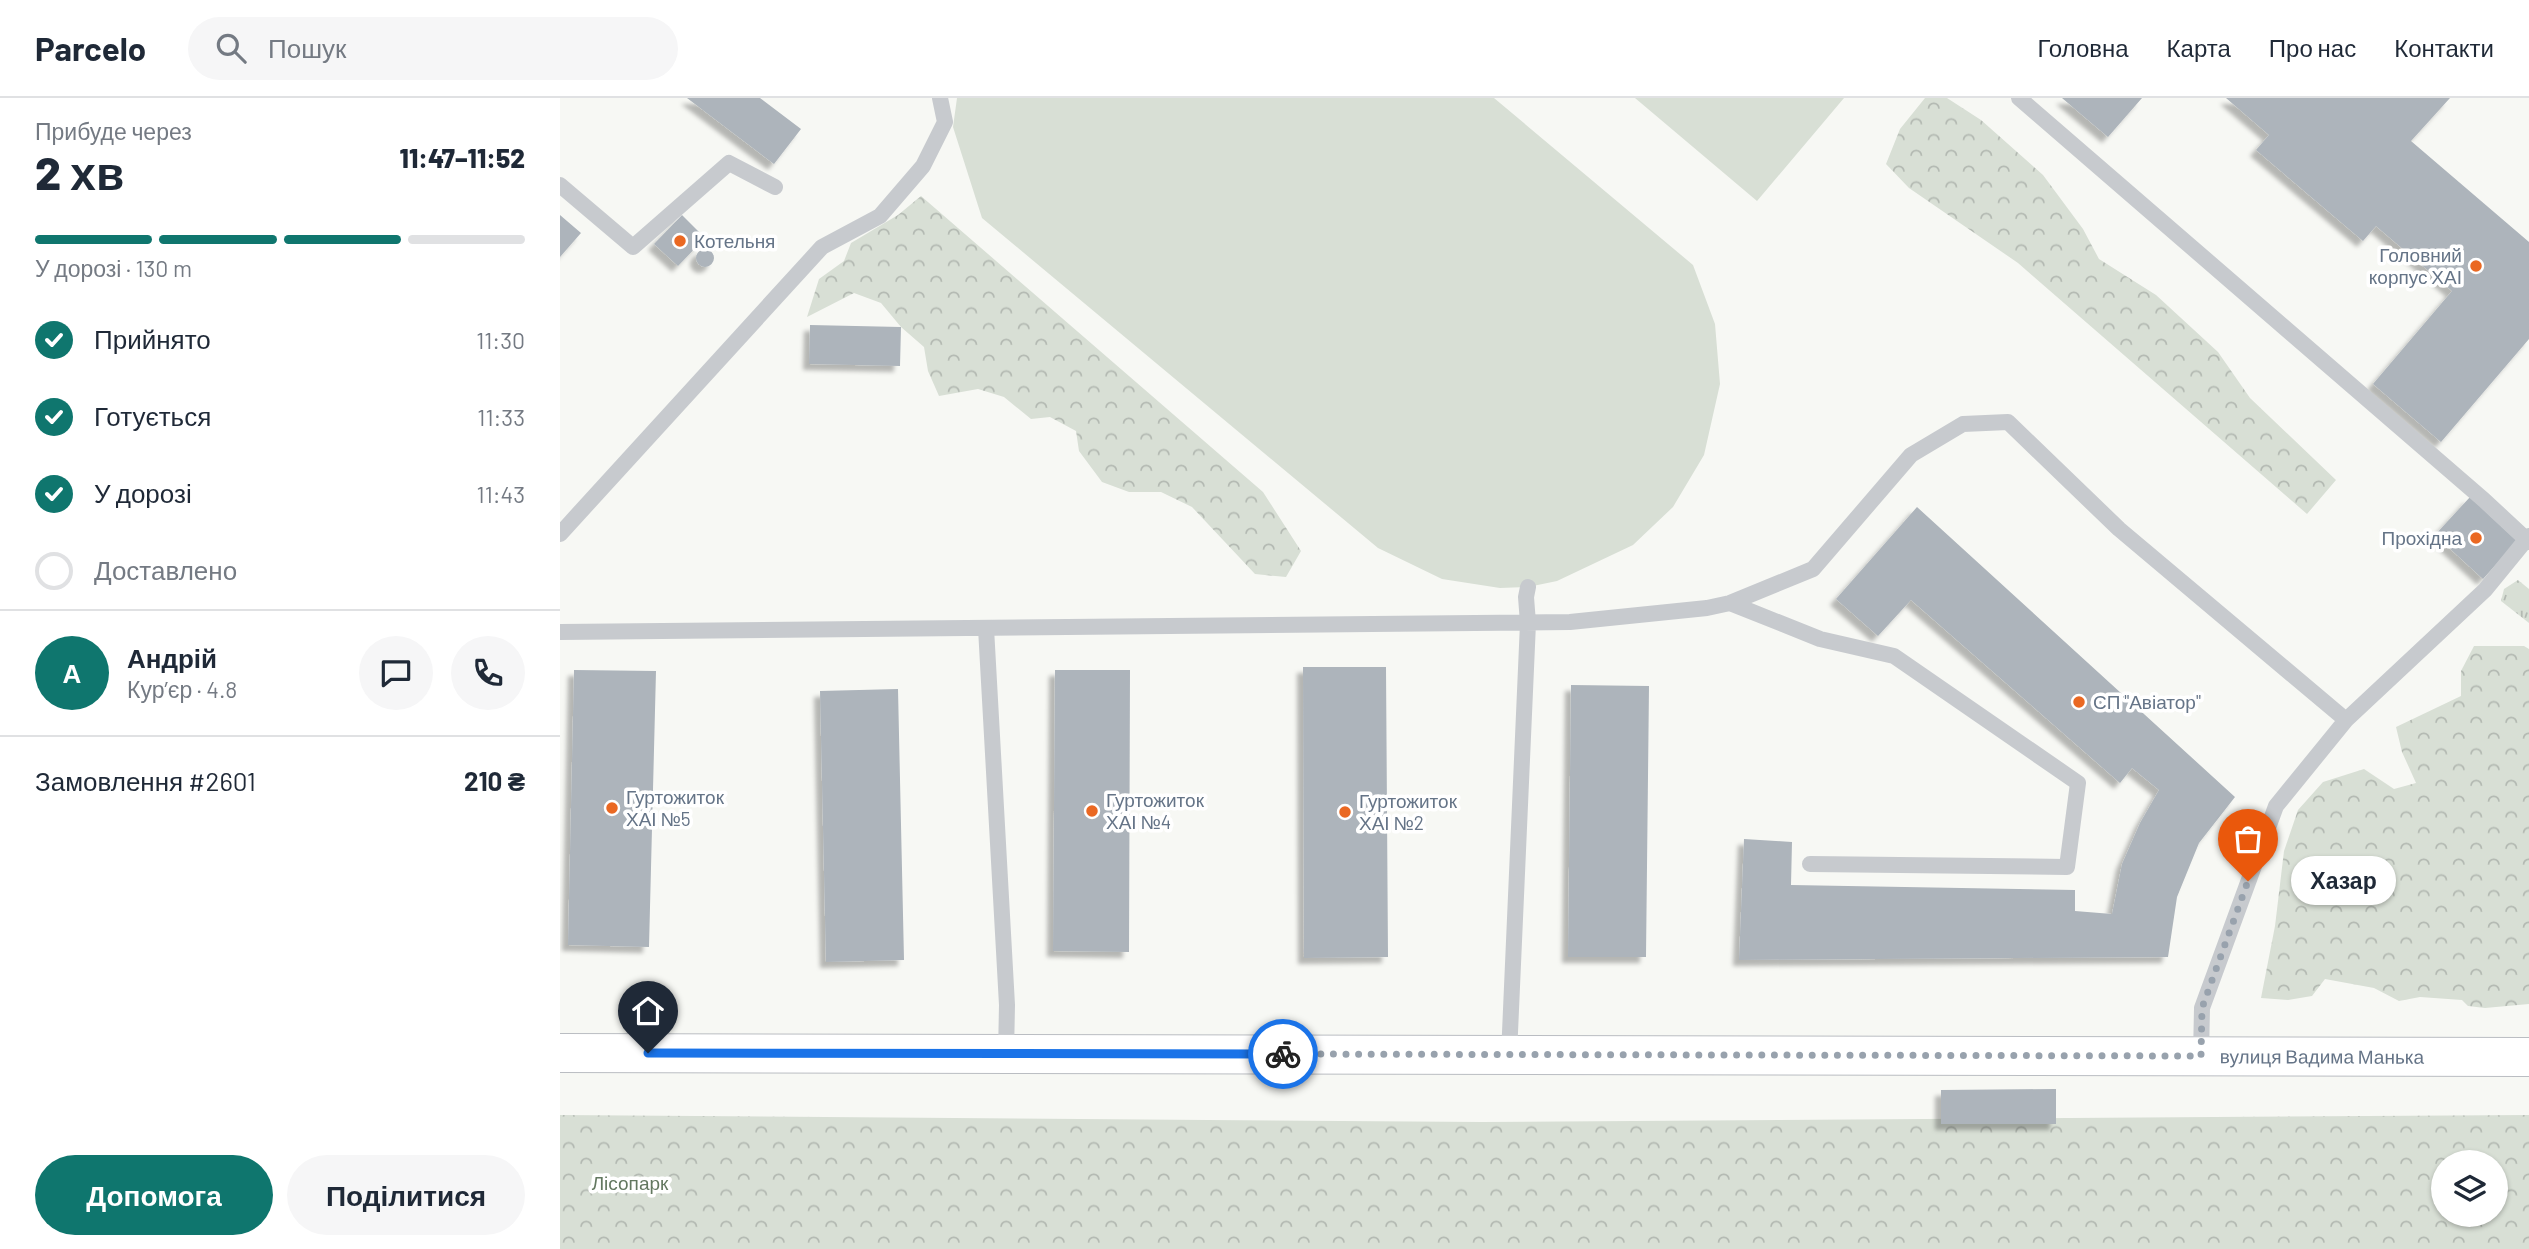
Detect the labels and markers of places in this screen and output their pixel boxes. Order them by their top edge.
place label: Котельня [694,229,775,252]
marker: Котельня [672,233,688,249]
place label: Головний корпус ХАІ [2369,243,2462,288]
marker: Головний корпус ХАІ [2468,258,2484,274]
place label: Прохідна [2382,526,2462,549]
marker: Прохідна [2468,530,2484,546]
place label: СП "Авіатор" [2093,690,2201,713]
marker: СП "Авіатор" [2071,694,2087,710]
place label: Гуртожиток ХАІ №5 [626,785,725,830]
place label: Гуртожиток ХАІ №4 [1106,788,1205,833]
place label: Гуртожиток ХАІ №2 [1359,789,1458,834]
marker: Гуртожиток ХАІ №5 [604,800,620,816]
marker: Гуртожиток ХАІ №4 [1084,803,1100,819]
marker: Гуртожиток ХАІ №2 [1337,804,1353,820]
pin [2218,809,2278,881]
callout: Хазар [2290,856,2395,906]
pin [618,981,678,1053]

